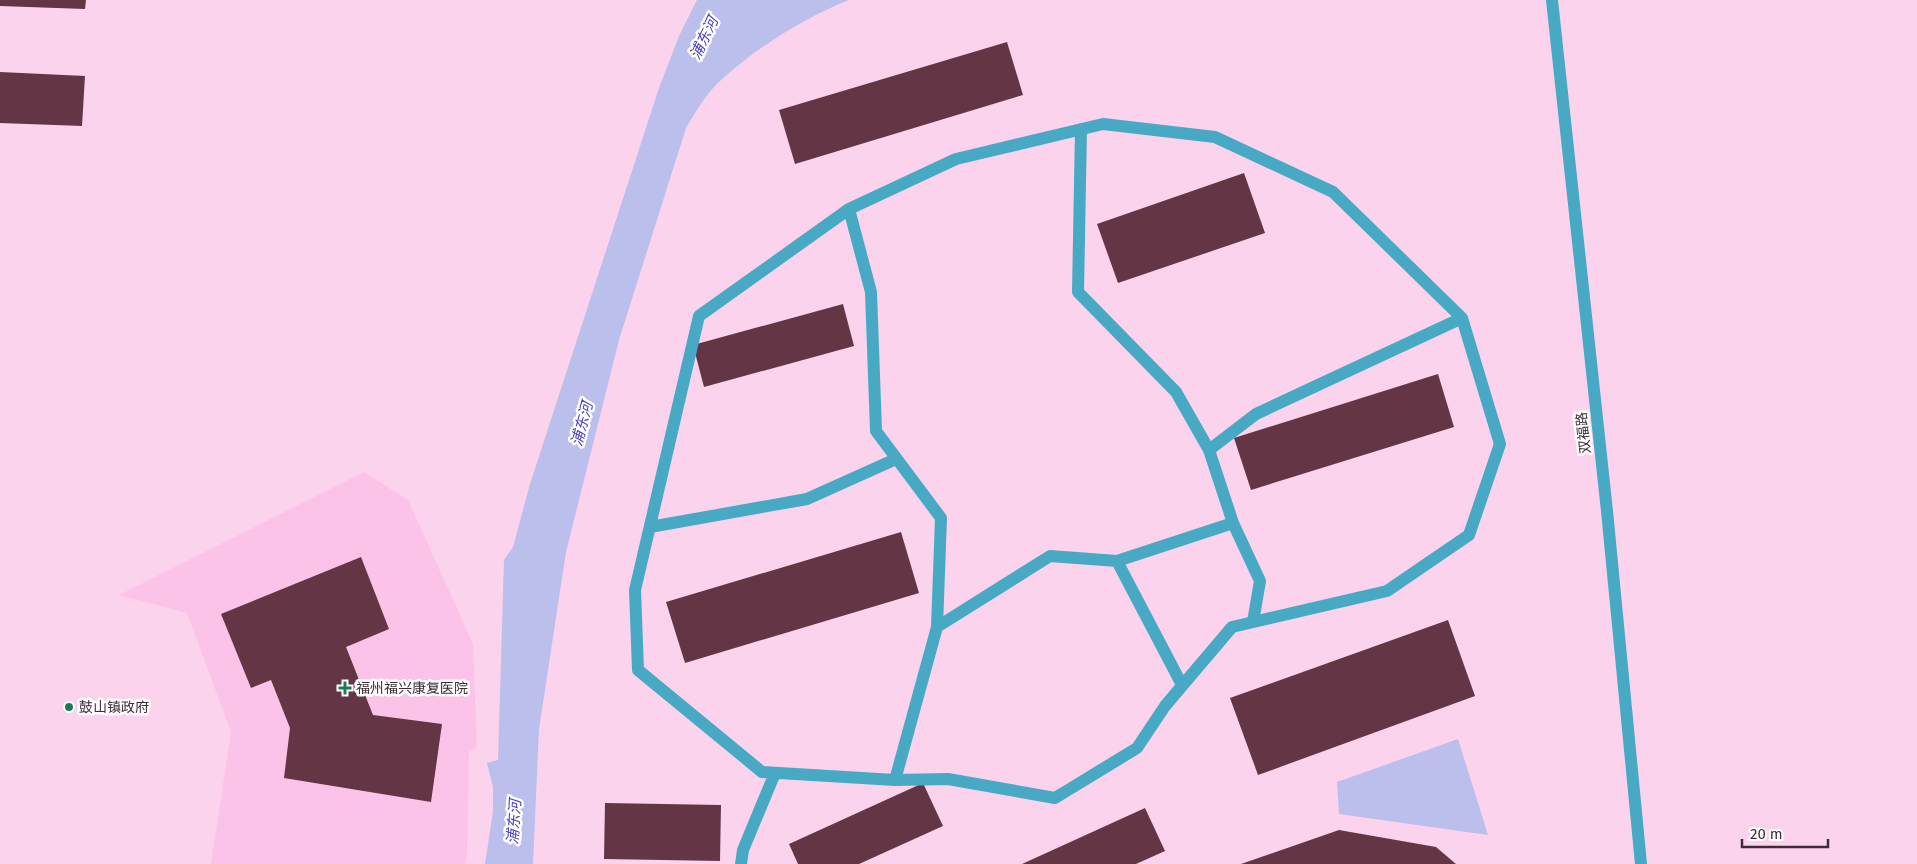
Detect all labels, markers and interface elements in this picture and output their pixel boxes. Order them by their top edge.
water label: 浦东河 [686,11,723,62]
water label: 浦东河 [567,397,597,448]
street label: 双福路 [1573,411,1594,455]
place label: 福州福兴康复医院 [356,680,468,697]
marker: 福州福兴康复医院 [338,681,352,695]
place label: 鼓山镇政府 [79,699,149,716]
marker: 鼓山镇政府 [63,701,75,713]
water label: 浦东河 [503,796,525,845]
scale bar [1742,816,1828,848]
text: 20 m [1750,825,1783,843]

